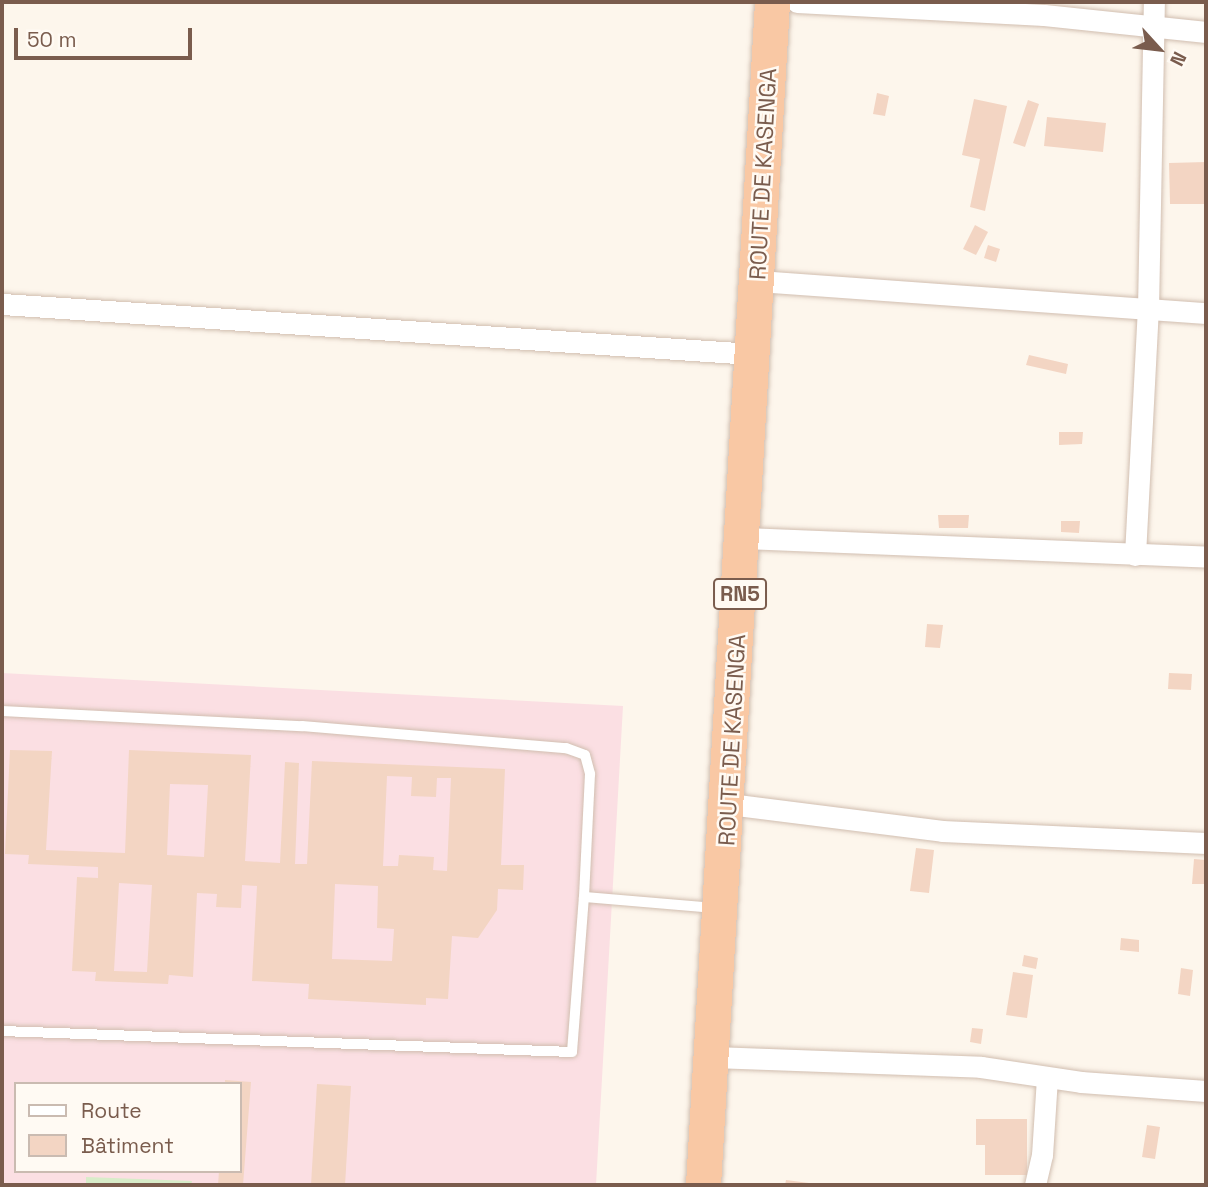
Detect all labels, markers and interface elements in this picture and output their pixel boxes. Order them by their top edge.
scale bar [18,14,196,58]
north arrow [1124,14,1194,84]
text: 50 m [27,26,77,53]
text: N [1164,47,1192,70]
street label: ROUTE DE KASENGA [744,67,782,281]
road number: RN5 [712,576,768,612]
street label: ROUTE DE KASENGA [713,633,751,847]
legend [14,1082,242,1173]
text: Route [81,1097,142,1124]
text: Bâtiment [81,1132,174,1159]

